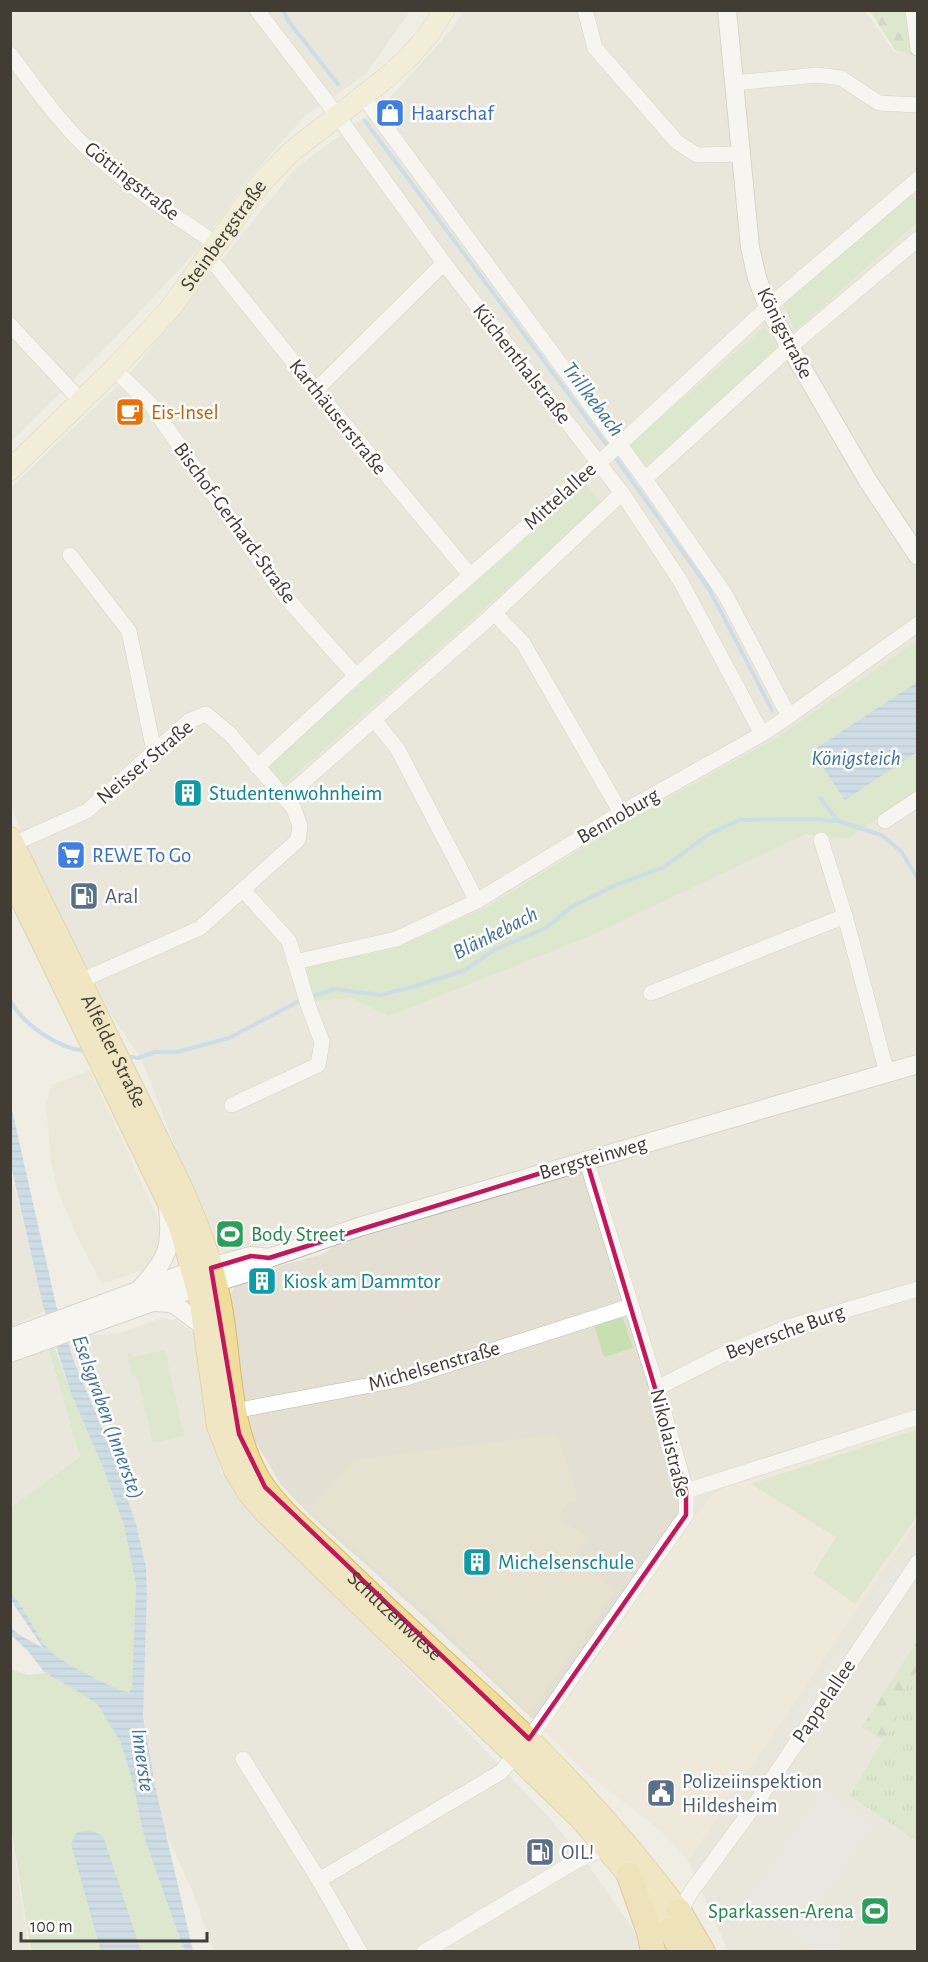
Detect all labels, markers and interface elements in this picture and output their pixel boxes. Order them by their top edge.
shop icon: Haarschaf [374,97,406,129]
place label: Haarschaf [411,103,495,124]
street label: Göttingstraße [81,138,183,224]
street label: Steinbergstraße [176,176,270,295]
street label: Königstraße [753,284,817,382]
street label: Küchenthalstraße [469,300,575,428]
street label: Karthäuserstraße [285,355,391,479]
water label: Trillkebach [558,358,628,440]
cafe icon: Eis-Insel [114,396,146,428]
place label: Eis-Insel [151,402,219,423]
street label: Bischof-Gerhard-Straße [170,439,300,607]
street label: Mittelallee [520,458,600,534]
street label: Neisser Straße [93,716,197,808]
water label: Königsteich [811,747,901,769]
building icon: Studentenwohnheim [172,777,204,809]
place label: Studentenwohnheim [209,783,382,804]
street label: Bennoburg [573,784,663,848]
supermarket icon: REWE To Go [55,839,87,871]
place label: REWE To Go [92,845,191,866]
fuel station icon: Aral [68,880,100,912]
place label: Aral [105,886,138,907]
water label: Blänkebach [449,902,541,964]
street label: Alfelder Straße [78,991,151,1111]
street label: Bergsteinweg [537,1132,650,1183]
sports icon: Body Street [214,1218,246,1250]
place label: Body Street [251,1224,345,1245]
building icon: Kiosk am Dammtor [246,1265,278,1297]
place label: Kiosk am Dammtor [283,1271,440,1292]
street label: Beyersche Burg [723,1301,848,1363]
water label: Eselsgraben (Innerste) [68,1332,148,1502]
street label: Michelsenstraße [366,1337,502,1395]
street label: Nikolaistraße [646,1387,694,1499]
building icon: Michelsenschule [461,1546,493,1578]
place label: Michelsenschule [498,1552,634,1573]
street label: Schützenwiese [344,1567,446,1664]
street label: Pappelallee [789,1655,859,1747]
water label: Innerste [128,1727,158,1793]
place label: Polizeiinspektion Hildesheim [682,1771,822,1816]
public building icon: Polizeiinspektion Hildesheim [645,1777,677,1809]
fuel station icon: OIL! [524,1836,556,1868]
place label: OIL! [561,1842,594,1863]
sports icon: Sparkassen-Arena [859,1895,891,1927]
place label: Sparkassen-Arena [708,1901,854,1922]
scale bar [21,1905,207,1943]
text: 100 m [30,1918,73,1936]

